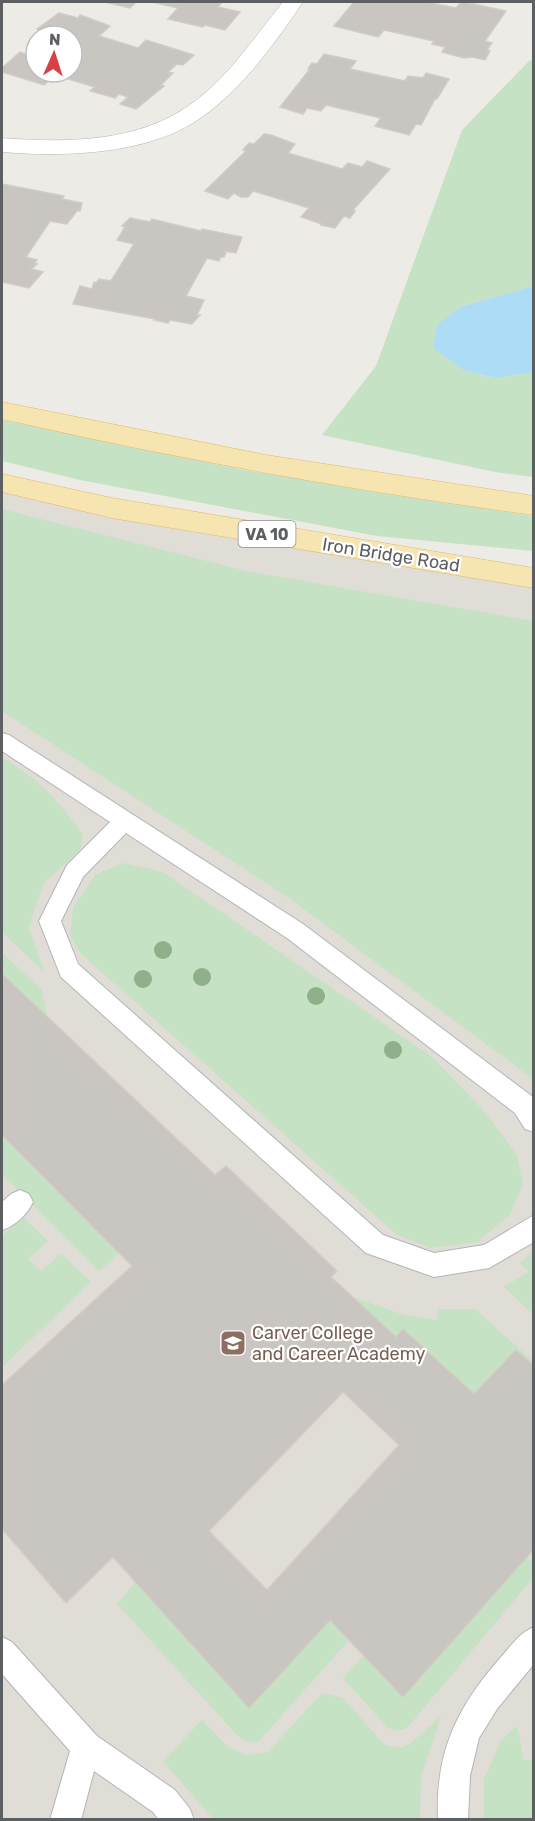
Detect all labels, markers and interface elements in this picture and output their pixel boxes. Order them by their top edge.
north arrow [24,24,84,84]
text: N [49,30,61,49]
road number: VA 10 [238,521,296,547]
street label: Iron Bridge Road [321,533,461,577]
place label: Carver College and Career Academy [252,1322,425,1365]
school or university icon: Carver College and Career Academy [218,1328,248,1358]

